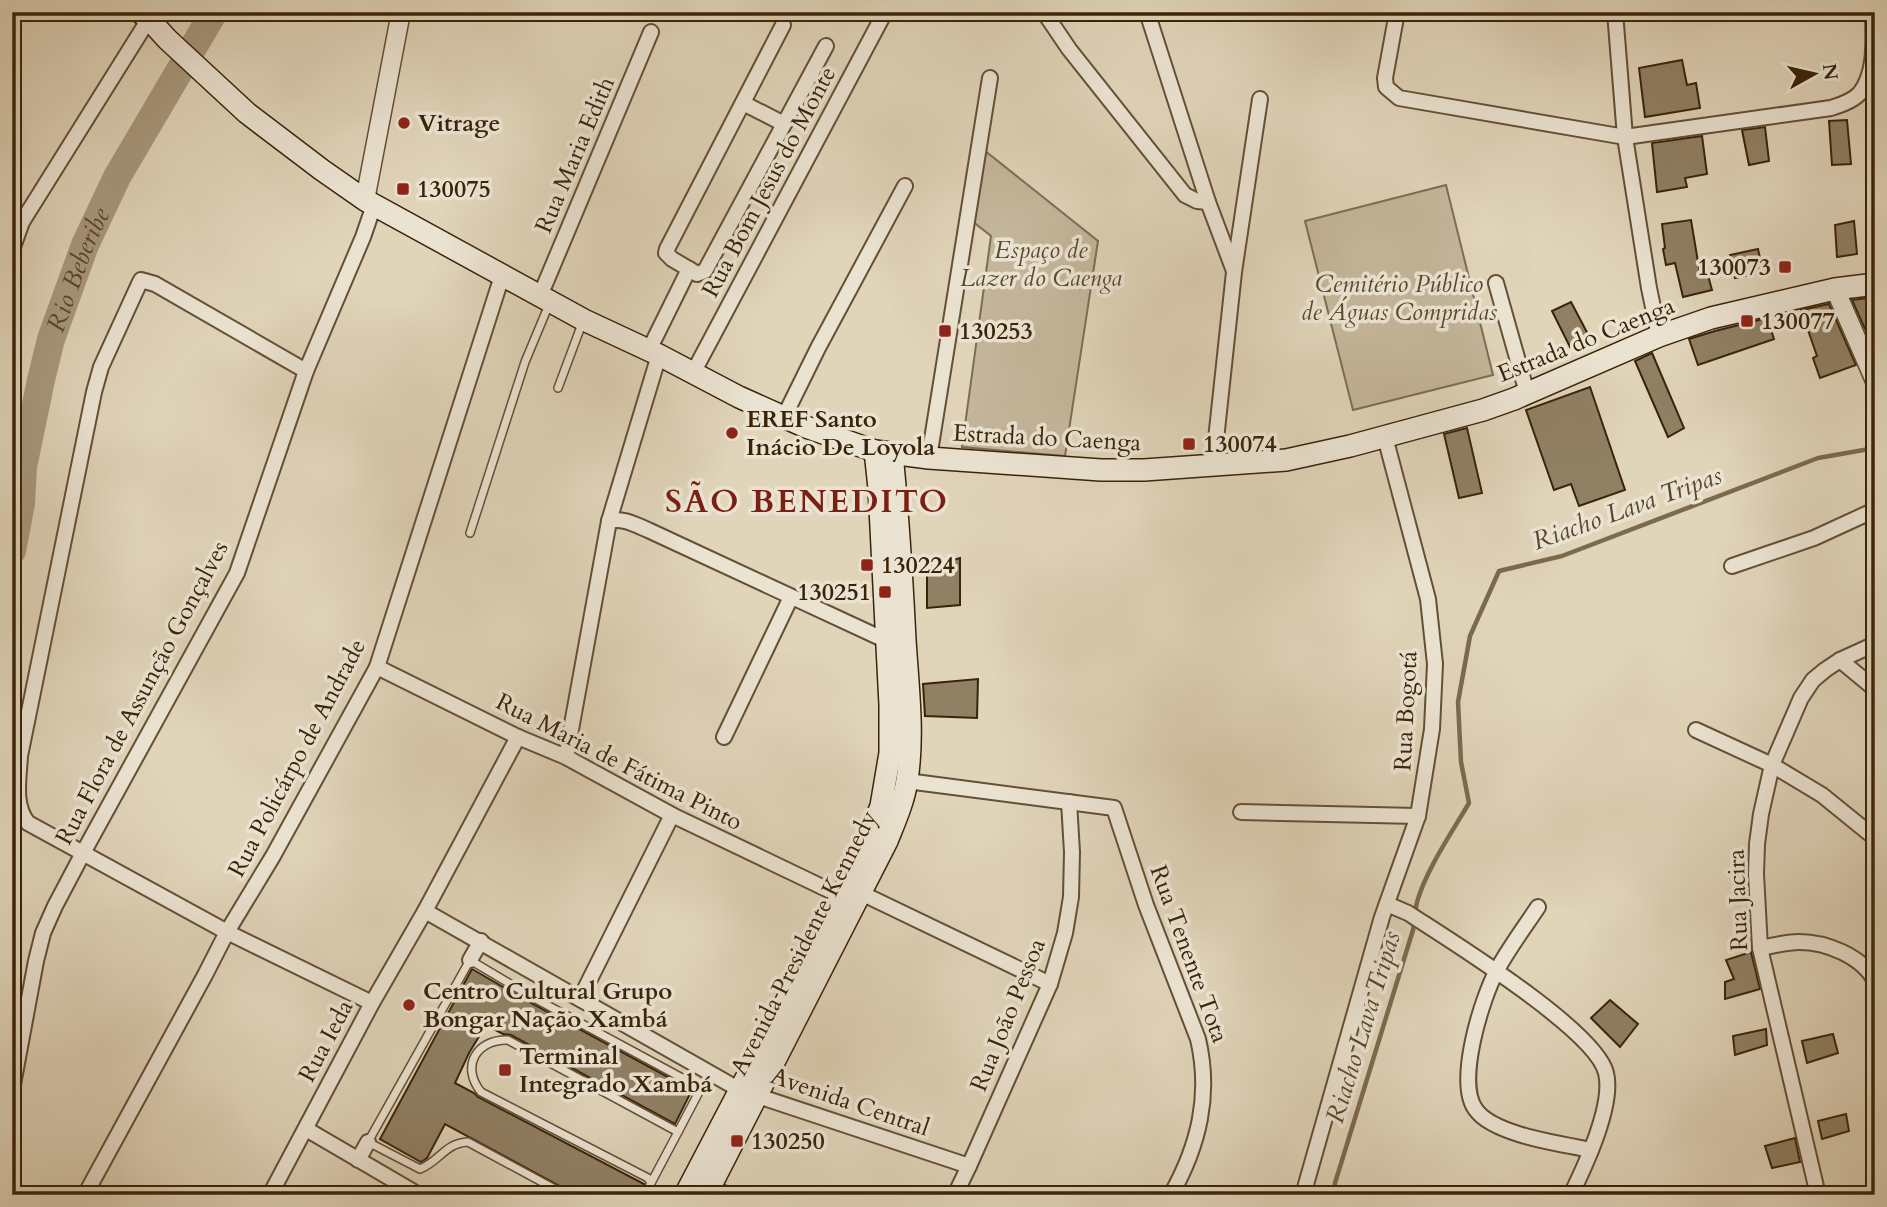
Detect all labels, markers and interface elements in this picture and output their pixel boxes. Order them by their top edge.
north arrow [1778,38,1848,108]
street label: Rua Bom Jesus do Monte [694,61,844,303]
text: N [1816,62,1844,82]
street label: Rua Maria Edith [527,72,623,238]
place label: Vitrage [418,107,500,140]
marker: Vitrage [396,115,412,131]
place label: 130075 [417,173,491,206]
marker: 130075 [395,181,411,197]
water label: Rio Beberibe [38,201,118,337]
park label: Espaço de Lazer do Caenga [960,234,1122,295]
place label: 130073 [1697,251,1771,284]
marker: 130073 [1777,259,1793,275]
park label: Cemitério Público de Águas Compridas [1301,268,1497,329]
street label: Estrada do Caenga [1492,289,1680,391]
place label: 130077 [1761,305,1835,338]
marker: 130077 [1739,313,1755,329]
place label: 130253 [959,315,1033,348]
marker: 130253 [937,323,953,339]
place label: EREF Santo Inácio De Loyola [746,403,935,464]
street label: Estrada do Caenga [952,417,1143,459]
marker: EREF Santo Inácio De Loyola [724,425,740,441]
place label: 130074 [1203,428,1277,461]
marker: 130074 [1181,436,1197,452]
water label: Riacho Lava Tripas [1527,457,1727,559]
district label: SÃO BENEDITO [665,480,949,524]
street label: Rua Flora de Assunção Gonçalves [48,535,236,851]
place label: 130224 [881,549,955,582]
marker: 130224 [859,557,875,573]
place label: 130251 [797,576,871,609]
marker: 130251 [877,584,893,600]
street label: Rua Policárpo de Andrade [220,633,374,883]
street label: Rua Bogotá [1386,649,1426,772]
street label: Rua Maria de Fátima Pinto [490,685,748,839]
street label: Avenida Presidente Kennedy [723,805,885,1081]
street label: Rua Jacira [1720,848,1756,952]
street label: Rua Tenente Tota [1142,861,1237,1048]
water label: Riacho Lava Tripas [1317,926,1409,1127]
street label: Rua João Pessoa [962,933,1054,1096]
place label: Centro Cultural Grupo Bongar Nação Xambá [423,975,672,1036]
street label: Rua Ieda [291,993,362,1088]
marker: Centro Cultural Grupo Bongar Nação Xambá [401,997,417,1013]
place label: Terminal Integrado Xambá [519,1040,713,1101]
street label: Avenida Central [766,1059,934,1145]
marker: Terminal Integrado Xambá [497,1062,513,1078]
place label: 130250 [751,1125,825,1158]
marker: 130250 [729,1133,745,1149]

